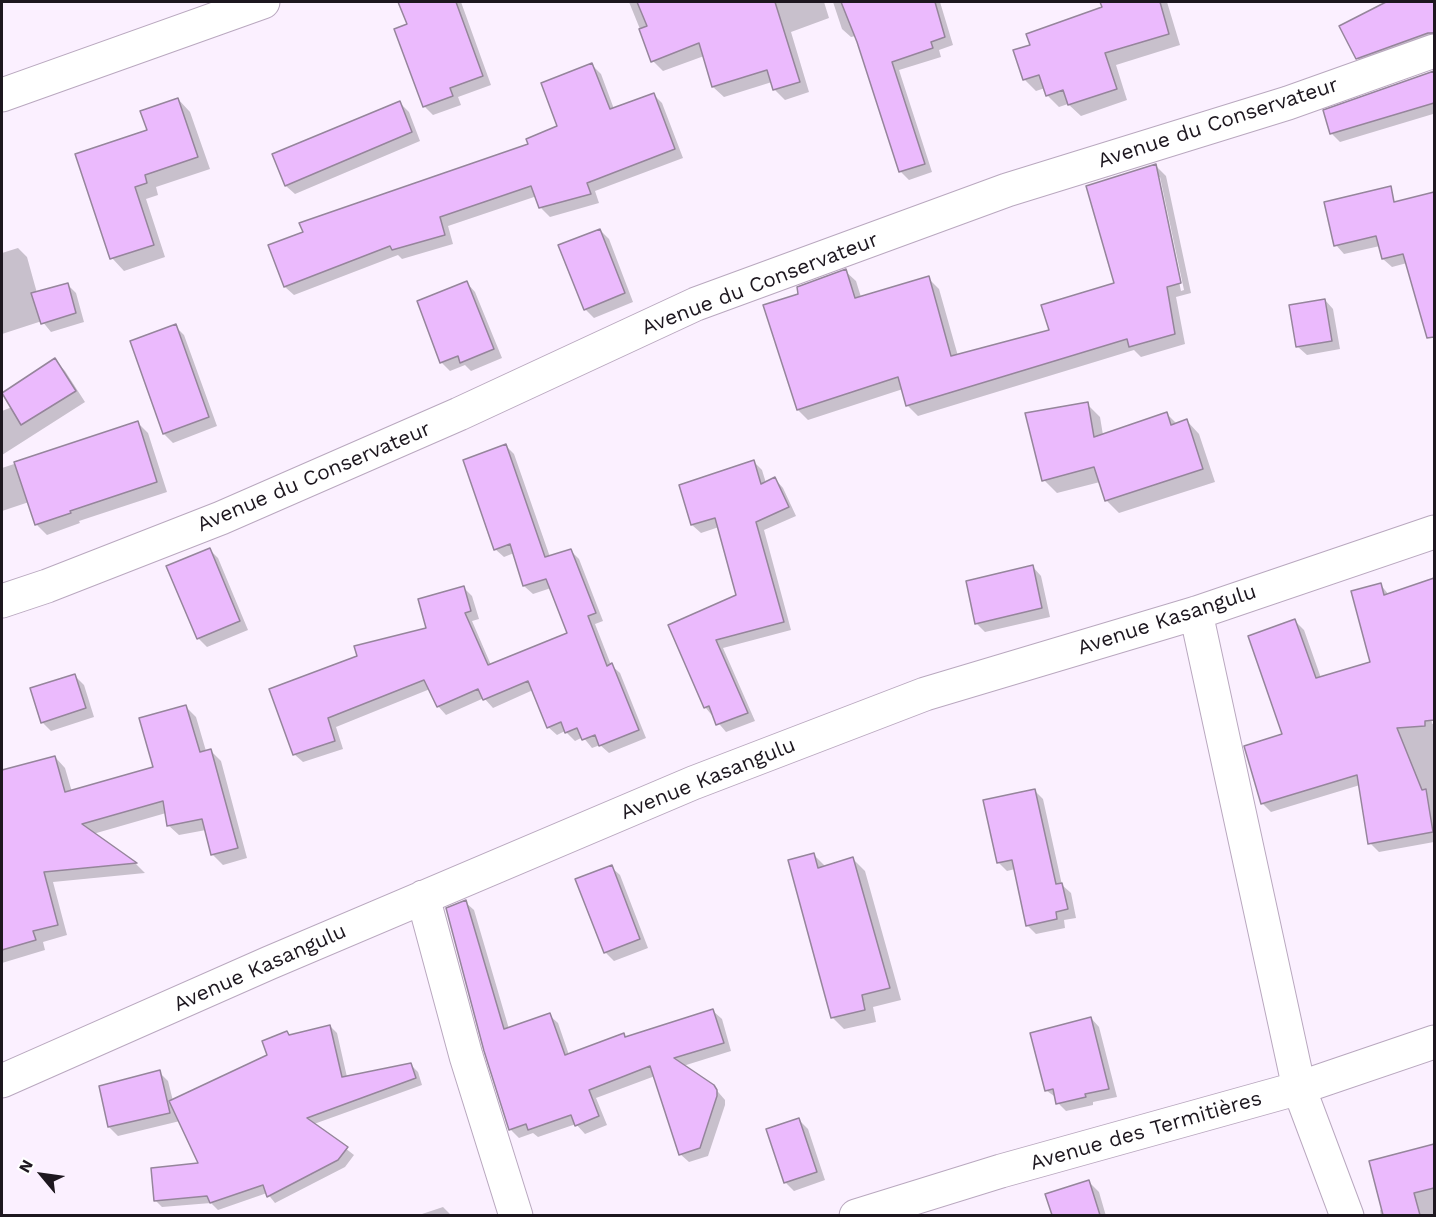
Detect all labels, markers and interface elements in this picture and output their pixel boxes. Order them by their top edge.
street label: Avenue du Conservateur [1095,72,1341,174]
street label: Avenue du Conservateur [638,227,882,341]
street label: Avenue du Conservateur [194,416,434,538]
street label: Avenue Kasangulu [1075,579,1259,661]
street label: Avenue Kasangulu [617,732,799,826]
street label: Avenue Kasangulu [170,919,350,1017]
street label: Avenue des Termitières [1027,1086,1265,1176]
north arrow [12,1145,72,1205]
text: N [15,1156,37,1176]

